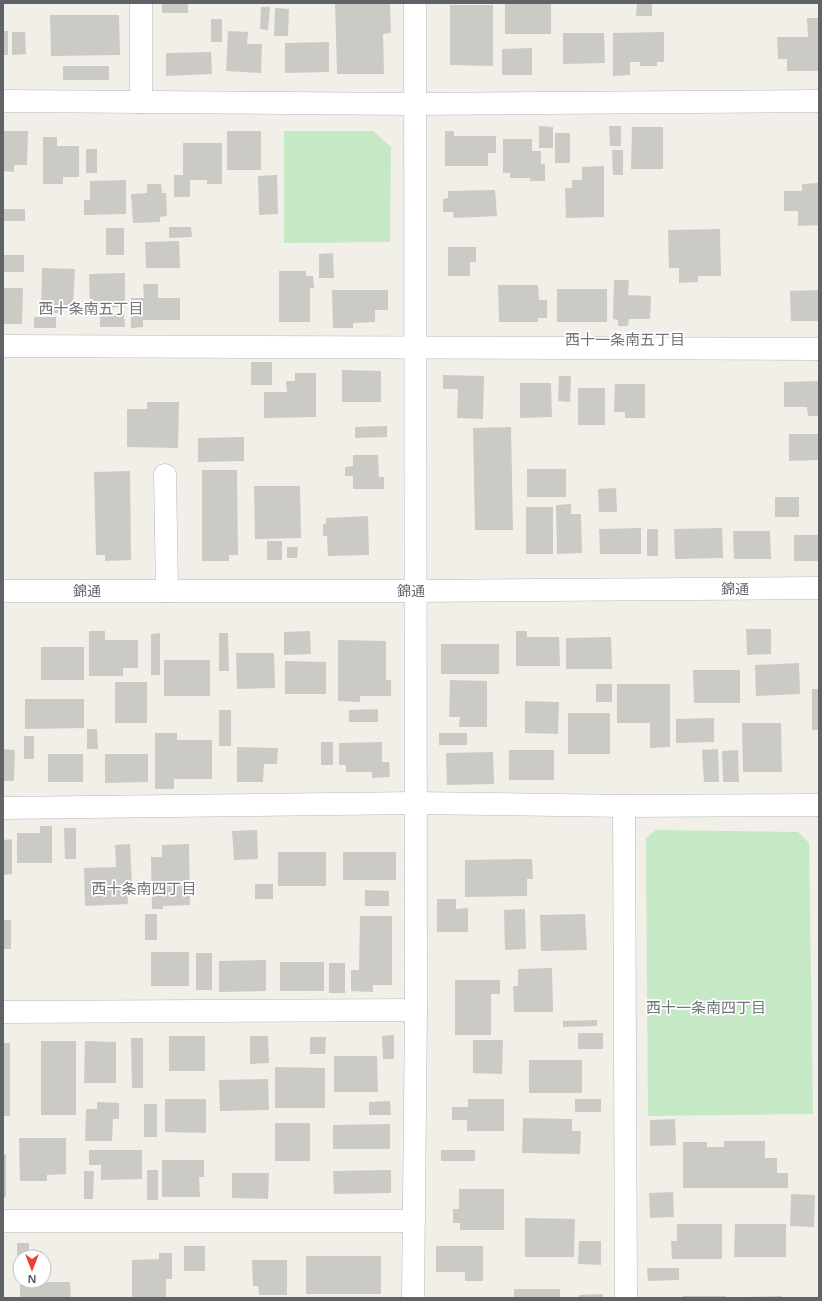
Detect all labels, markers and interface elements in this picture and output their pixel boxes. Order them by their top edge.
district label: 西十条南五丁目 [38,298,144,318]
district label: 西十一条南五丁目 [565,329,685,349]
street label: 錦通 [721,579,749,598]
street label: 錦通 [73,581,101,600]
street label: 錦通 [397,581,425,600]
district label: 西十条南四丁目 [91,878,197,898]
district label: 西十一条南四丁目 [646,997,766,1017]
north arrow [12,1249,52,1289]
text: N [28,1272,36,1287]

